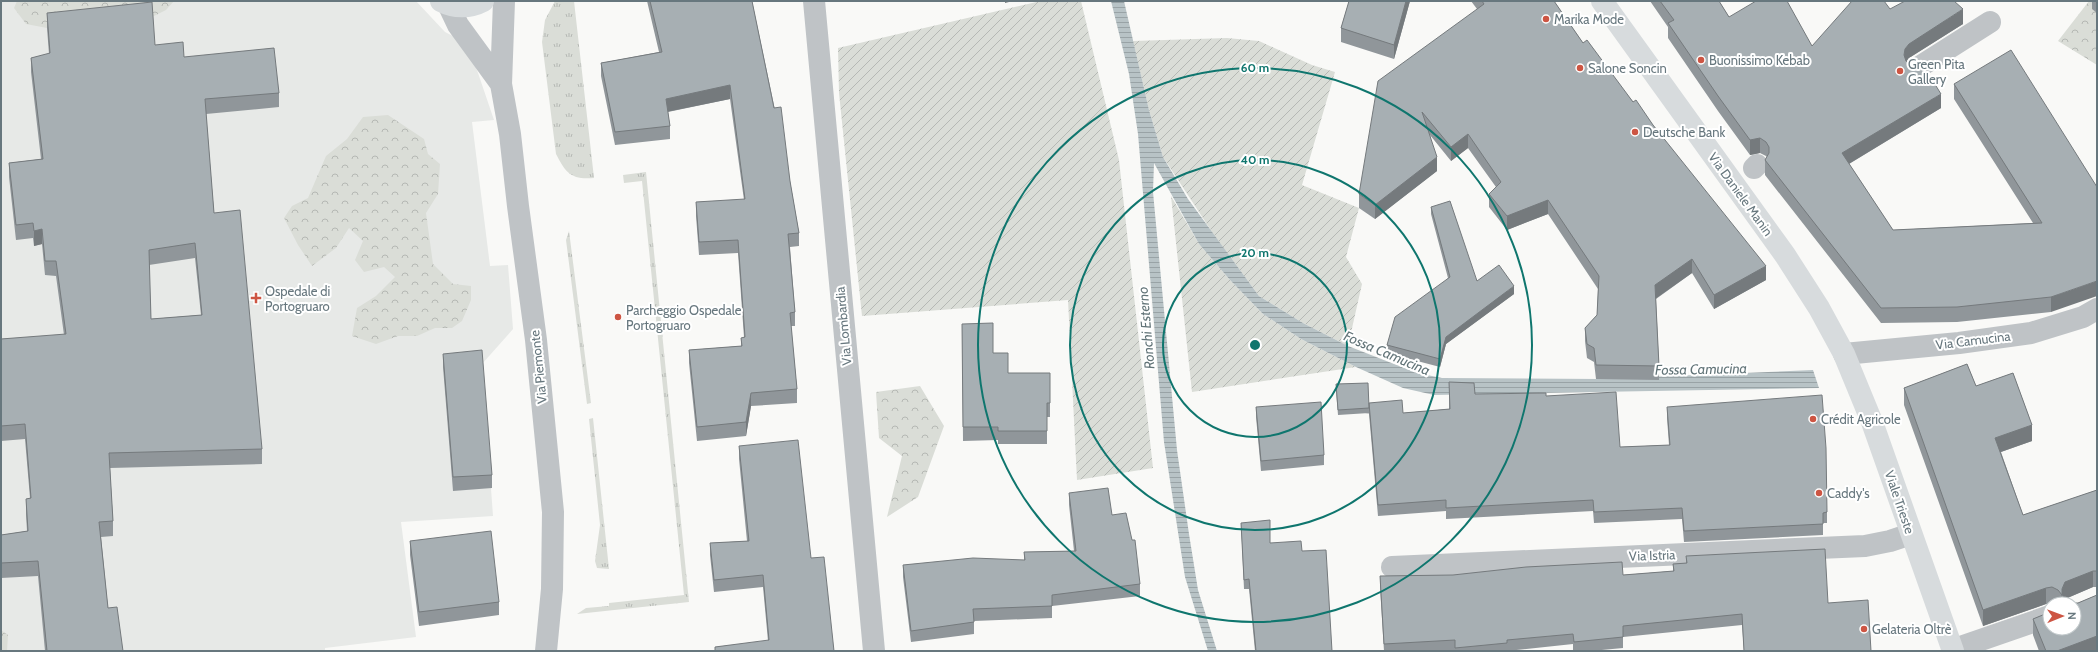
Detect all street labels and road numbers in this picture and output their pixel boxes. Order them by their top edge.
street label: Via Daniele Manin [1705,149,1777,239]
street label: Via Lombardia [832,285,854,366]
street label: Via Camucina [1935,327,2012,353]
street label: Via Piemonte [526,329,550,405]
street label: Viale Trieste [1882,468,1918,536]
street label: Via Istria [1628,546,1676,564]

